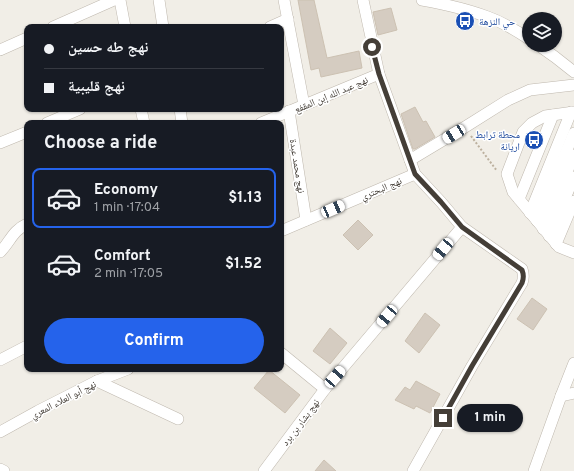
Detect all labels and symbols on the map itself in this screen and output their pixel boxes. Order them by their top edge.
bus stop icon: حي النزهة [454,10,476,32]
place label: حي النزهة [479,16,516,30]
route start [363,38,381,56]
street label: نهج عبد الله إبن المقفع [293,74,371,117]
car [441,123,467,145]
place label: محطة ترابط اريانة [475,129,520,154]
bus stop icon: محطة ترابط اريانة [523,129,545,151]
street label: نهج محمد عبدة [286,138,307,195]
street label: نهج البحتري [359,175,405,204]
car [320,199,346,219]
car [431,236,455,262]
car [375,303,399,329]
car [323,364,347,390]
street label: نهج أبو العلاء المعري [28,377,99,423]
street label: نهج بشار بن برد [279,397,323,449]
callout: 1 min [457,404,523,432]
route end [434,409,452,427]

